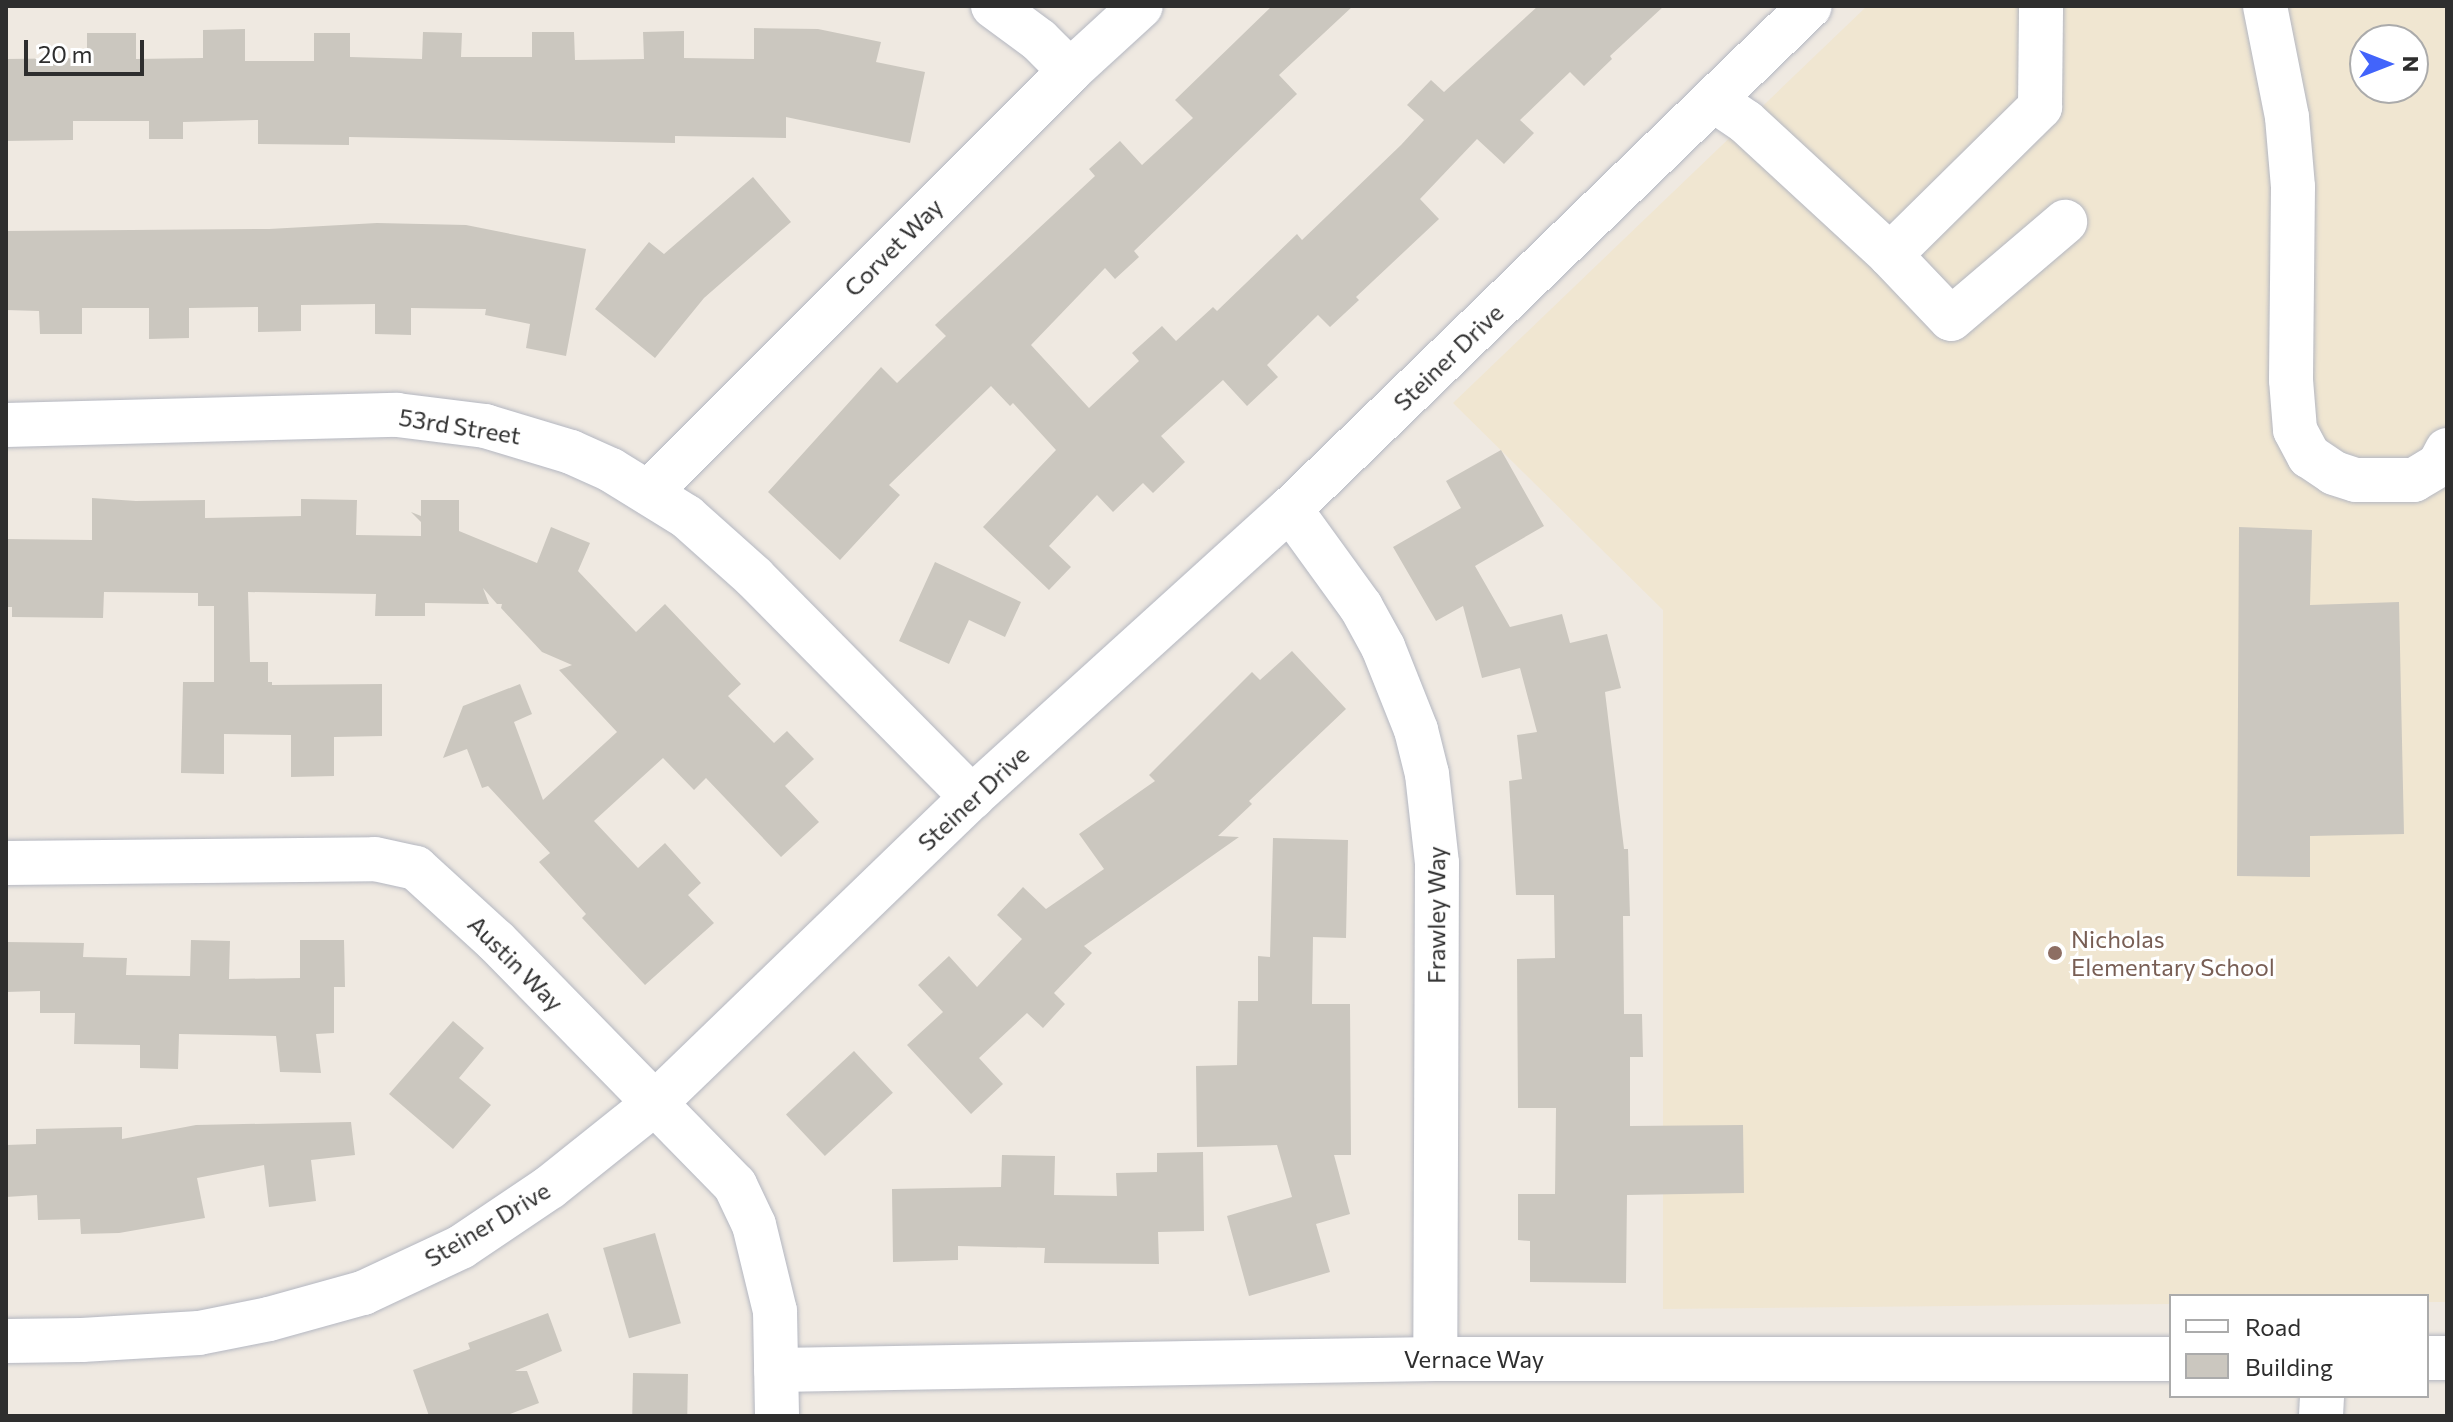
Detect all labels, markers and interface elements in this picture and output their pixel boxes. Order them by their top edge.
scale bar [28,24,148,74]
north arrow [2349,24,2429,104]
text: 20 m [38,39,92,68]
text: N [2398,56,2425,72]
street label: Corvet Way [838,192,948,302]
street label: Steiner Drive [1387,298,1509,416]
street label: 53rd Street [397,402,523,450]
street label: Steiner Drive [912,739,1034,857]
street label: Frawley Way [1422,846,1450,984]
street label: Austin Way [462,909,570,1017]
place label: Nicholas Elementary School [2071,925,2275,981]
marker: Nicholas Elementary School [2046,944,2064,962]
street label: Steiner Drive [419,1175,555,1273]
legend [2169,1294,2429,1398]
text: Road [2245,1312,2301,1341]
street label: Vernace Way [1404,1345,1544,1373]
text: Building [2245,1352,2333,1381]

